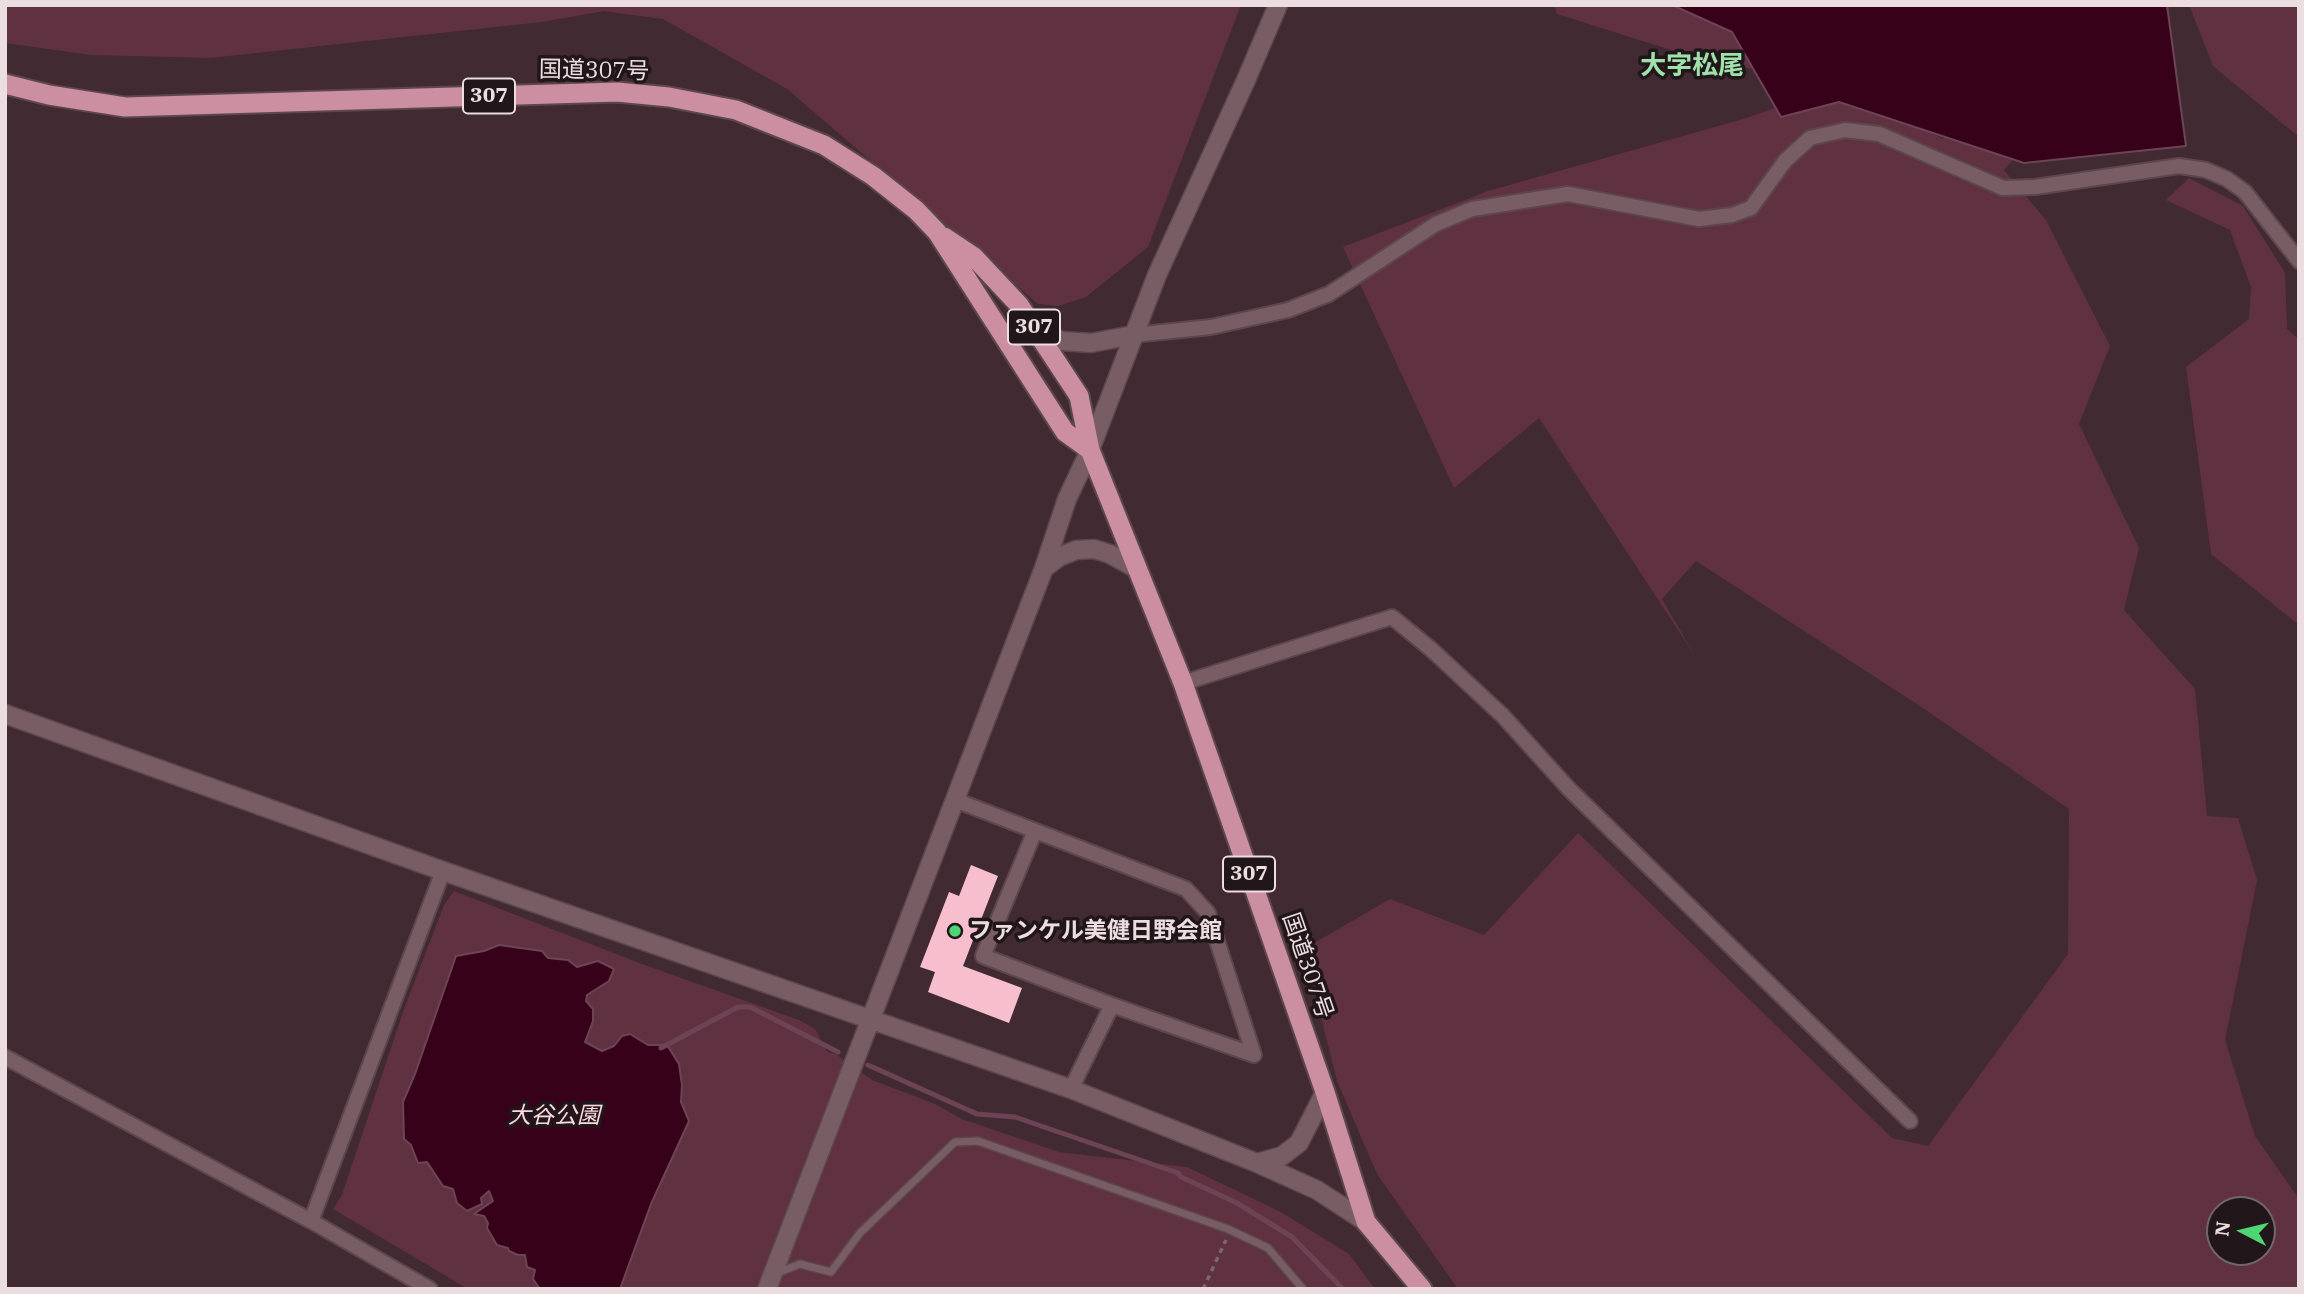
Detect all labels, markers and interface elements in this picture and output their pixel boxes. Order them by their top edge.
district label: 大字松尾 [1640,50,1744,82]
street label: 国道307号 [539,56,649,86]
road number: 307 [463,78,515,114]
road number: 307 [1008,310,1060,344]
road number: 307 [1223,856,1275,892]
street label: 国道307号 [1276,909,1338,1023]
place label: ファンケル美健日野会館 [969,917,1222,945]
marker: ファンケル美健日野会館 [947,923,963,939]
park label: 大谷公園 [508,1102,600,1130]
north arrow [2206,1196,2276,1266]
text: N [2209,1220,2235,1238]

